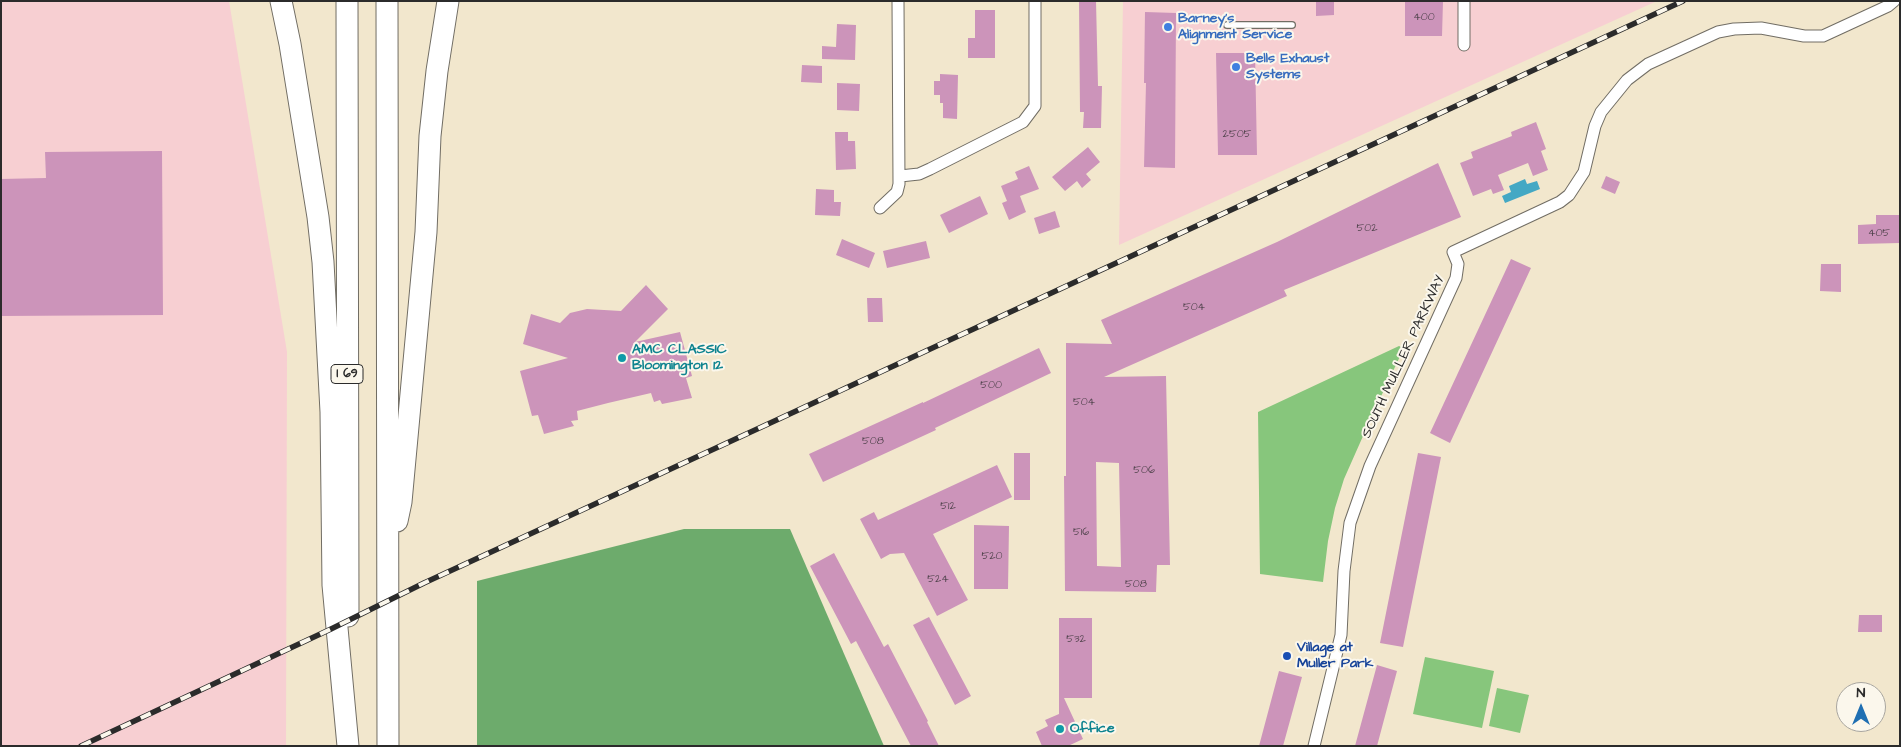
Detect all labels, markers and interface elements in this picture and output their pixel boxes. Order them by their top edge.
place label: Barney's Alignment Service [1178,11,1292,44]
house number: 400 [1413,11,1435,25]
marker: Barney's Alignment Service [1162,21,1174,33]
place label: Bells Exhaust Systems [1246,51,1329,84]
marker: Bells Exhaust Systems [1230,61,1242,73]
house number: 2505 [1223,128,1251,142]
house number: 502 [1356,222,1378,236]
house number: 405 [1868,227,1890,241]
street label: SOUTH MULLER PARKWAY [1359,273,1449,441]
house number: 504 [1183,301,1205,315]
place label: AMC CLASSIC Bloomington 12 [632,342,727,374]
marker: AMC CLASSIC Bloomington 12 [616,352,628,364]
road number: I 69 [331,364,363,384]
house number: 500 [980,379,1002,393]
house number: 504 [1073,396,1095,410]
house number: 508 [862,435,884,449]
house number: 506 [1133,464,1155,478]
house number: 512 [940,500,956,514]
house number: 516 [1073,526,1089,540]
house number: 520 [981,550,1003,564]
house number: 524 [927,573,949,587]
house number: 508 [1125,578,1147,592]
house number: 532 [1066,633,1086,647]
place label: Village at Muller Park [1297,640,1373,672]
marker: Village at Muller Park [1281,650,1293,662]
north arrow [1836,682,1886,732]
text: N [1857,683,1865,703]
place label: Office [1070,721,1115,737]
marker: Office [1054,723,1066,735]

